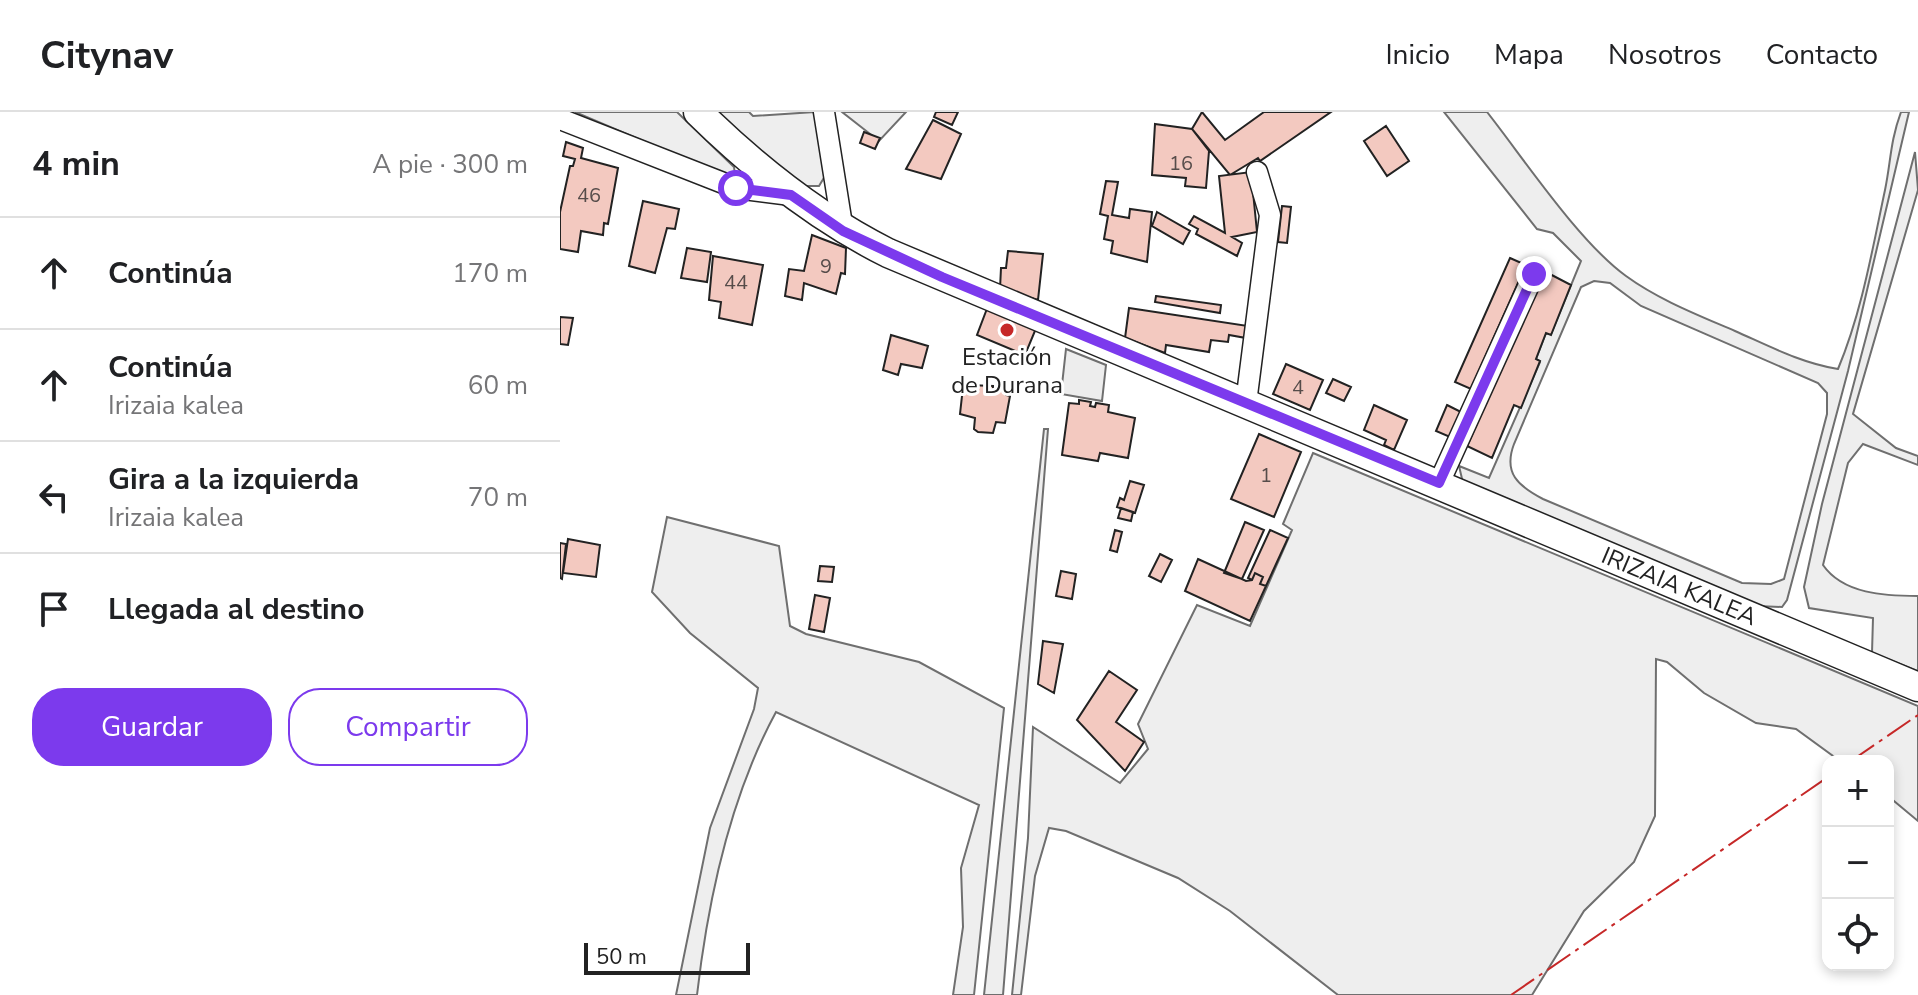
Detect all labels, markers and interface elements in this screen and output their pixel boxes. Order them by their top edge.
text: Citynav [40,30,173,81]
text: Inicio [1385,36,1450,74]
text: Mapa [1494,36,1564,74]
text: Nosotros [1608,36,1722,74]
text: Contacto [1766,36,1878,74]
text: 4 min [32,141,120,187]
text: A pie · 300 m [372,147,528,182]
house number: 16 [1169,150,1193,177]
route start [718,170,754,206]
house number: 46 [577,182,601,209]
icon: ahead [32,251,76,295]
text: Continúa [108,253,233,294]
house number: 9 [820,253,832,280]
text: 170 m [452,256,528,291]
route end [1516,256,1552,292]
house number: 44 [724,269,748,296]
marker: Estación de Durana [998,321,1016,339]
place label: Estación de Durana [951,341,1063,401]
text: Continúa [108,347,233,388]
icon: ahead [32,363,76,407]
text: 60 m [468,368,528,403]
house number: 4 [1292,374,1304,401]
text: Irizaia kalea [108,388,244,423]
text: Gira a la izquierda [108,459,359,500]
house number: 1 [1260,462,1272,489]
icon: left [32,475,76,519]
text: 70 m [468,480,528,515]
text: Irizaia kalea [108,500,244,535]
street label: IRIZAIA KALEA [1597,539,1762,633]
icon: arrive [32,587,76,631]
text: Llegada al destino [108,589,364,630]
button: Guardar [32,688,272,766]
button: Compartir [288,688,528,766]
map controls [1822,755,1894,971]
button: + [1822,755,1894,827]
button: − [1822,827,1894,899]
button: locate [1822,899,1894,971]
scale bar [584,939,750,975]
text: 50 m [596,942,647,972]

